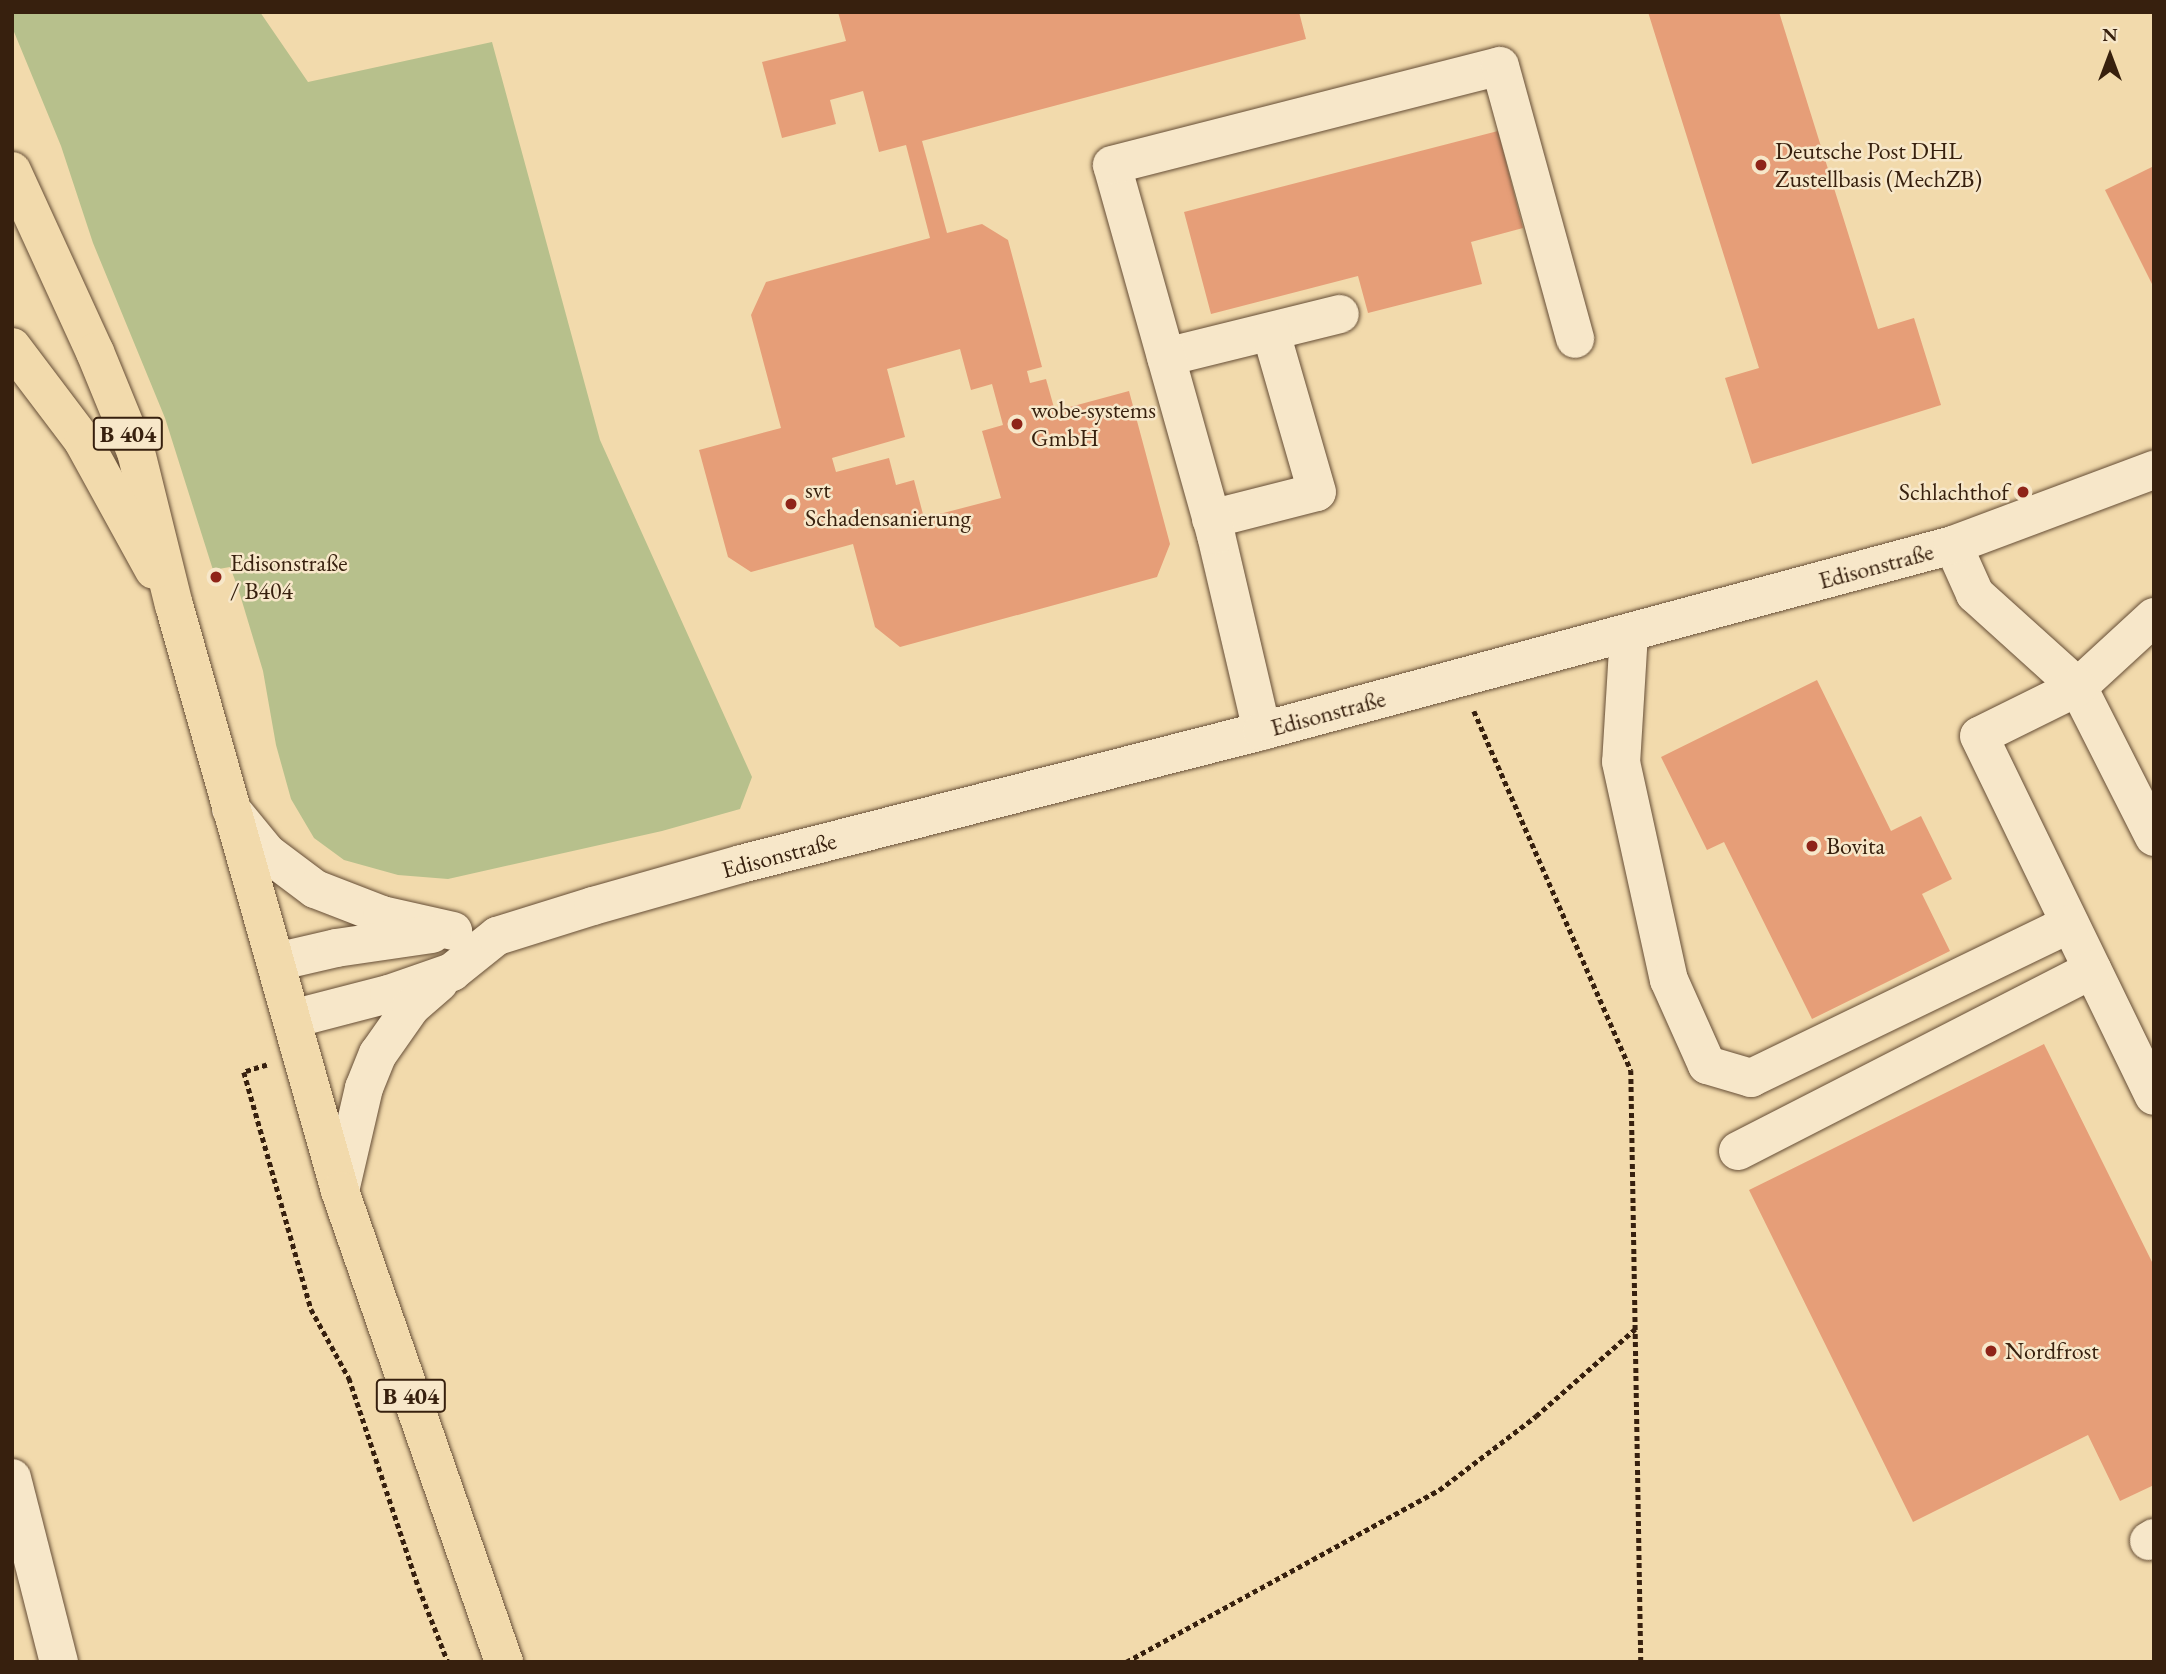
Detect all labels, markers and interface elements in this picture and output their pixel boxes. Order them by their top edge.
north arrow [2075,21,2145,91]
text: N [2102,22,2118,47]
place label: Deutsche Post DHL Zustellbasis (MechZB) [1775,137,1982,193]
marker: Deutsche Post DHL Zustellbasis (MechZB) [1753,157,1769,173]
place label: wobe-systems GmbH [1031,396,1156,452]
road number: B 404 [91,414,165,454]
marker: wobe-systems GmbH [1009,416,1025,432]
place label: svt Schadensanierung [805,476,971,532]
place label: Schlachthof [1899,478,2009,506]
marker: Schlachthof [2015,484,2031,500]
marker: svt Schadensanierung [783,496,799,512]
street label: Edisonstraße [1815,537,1937,595]
place label: Edisonstraße / B404 [230,549,348,605]
marker: Edisonstraße / B404 [208,569,224,585]
street label: Edisonstraße [1267,684,1389,742]
street label: Edisonstraße [718,826,840,884]
place label: Bovita [1826,832,1885,860]
marker: Bovita [1804,838,1820,854]
place label: Nordfrost [2005,1337,2099,1365]
marker: Nordfrost [1983,1343,1999,1359]
road number: B 404 [374,1376,448,1415]

